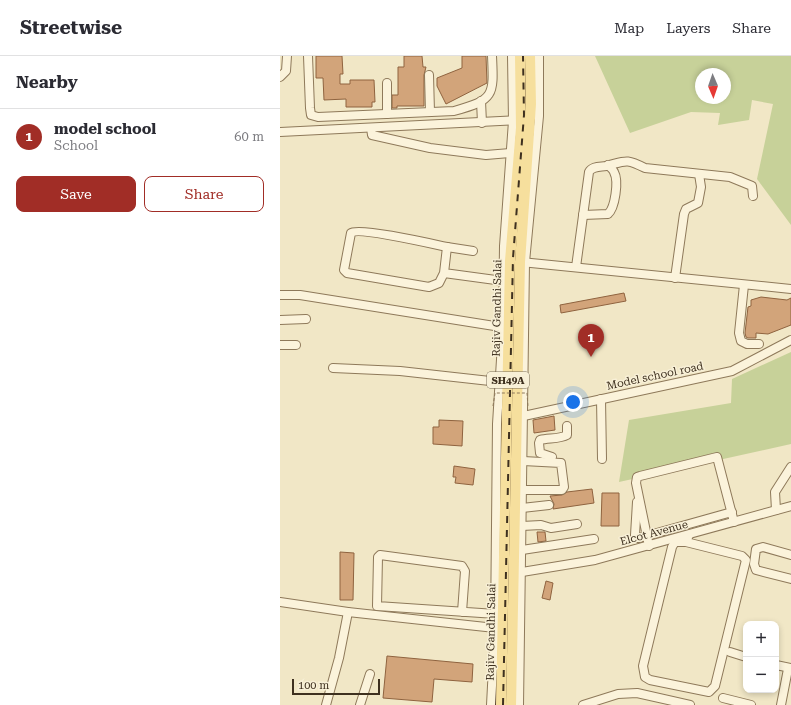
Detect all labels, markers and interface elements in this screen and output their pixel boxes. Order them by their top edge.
text: Streetwise [20,16,122,39]
text: Map [614,20,644,36]
text: Layers [666,20,710,36]
text: Share [732,20,771,36]
north arrow [695,68,731,104]
text: Nearby [16,72,78,92]
text: model school [54,120,156,138]
text: 1 [25,129,33,144]
text: 60 m [234,129,264,144]
text: School [54,138,98,153]
button: Save [16,176,136,212]
button: Share [144,176,264,212]
street label: Rajiv Gandhi Salai [490,259,504,357]
pin: 1 [578,324,604,357]
street label: Model school road [606,359,704,393]
road number: SH49A [487,372,529,388]
your location [563,392,583,412]
street label: Elcot Avenue [619,518,689,548]
street label: Rajiv Gandhi Salai [484,583,498,681]
map controls [743,621,779,693]
button: + [743,621,779,657]
button: − [743,657,779,693]
scale bar [292,677,380,696]
text: 100 m [298,679,329,692]

